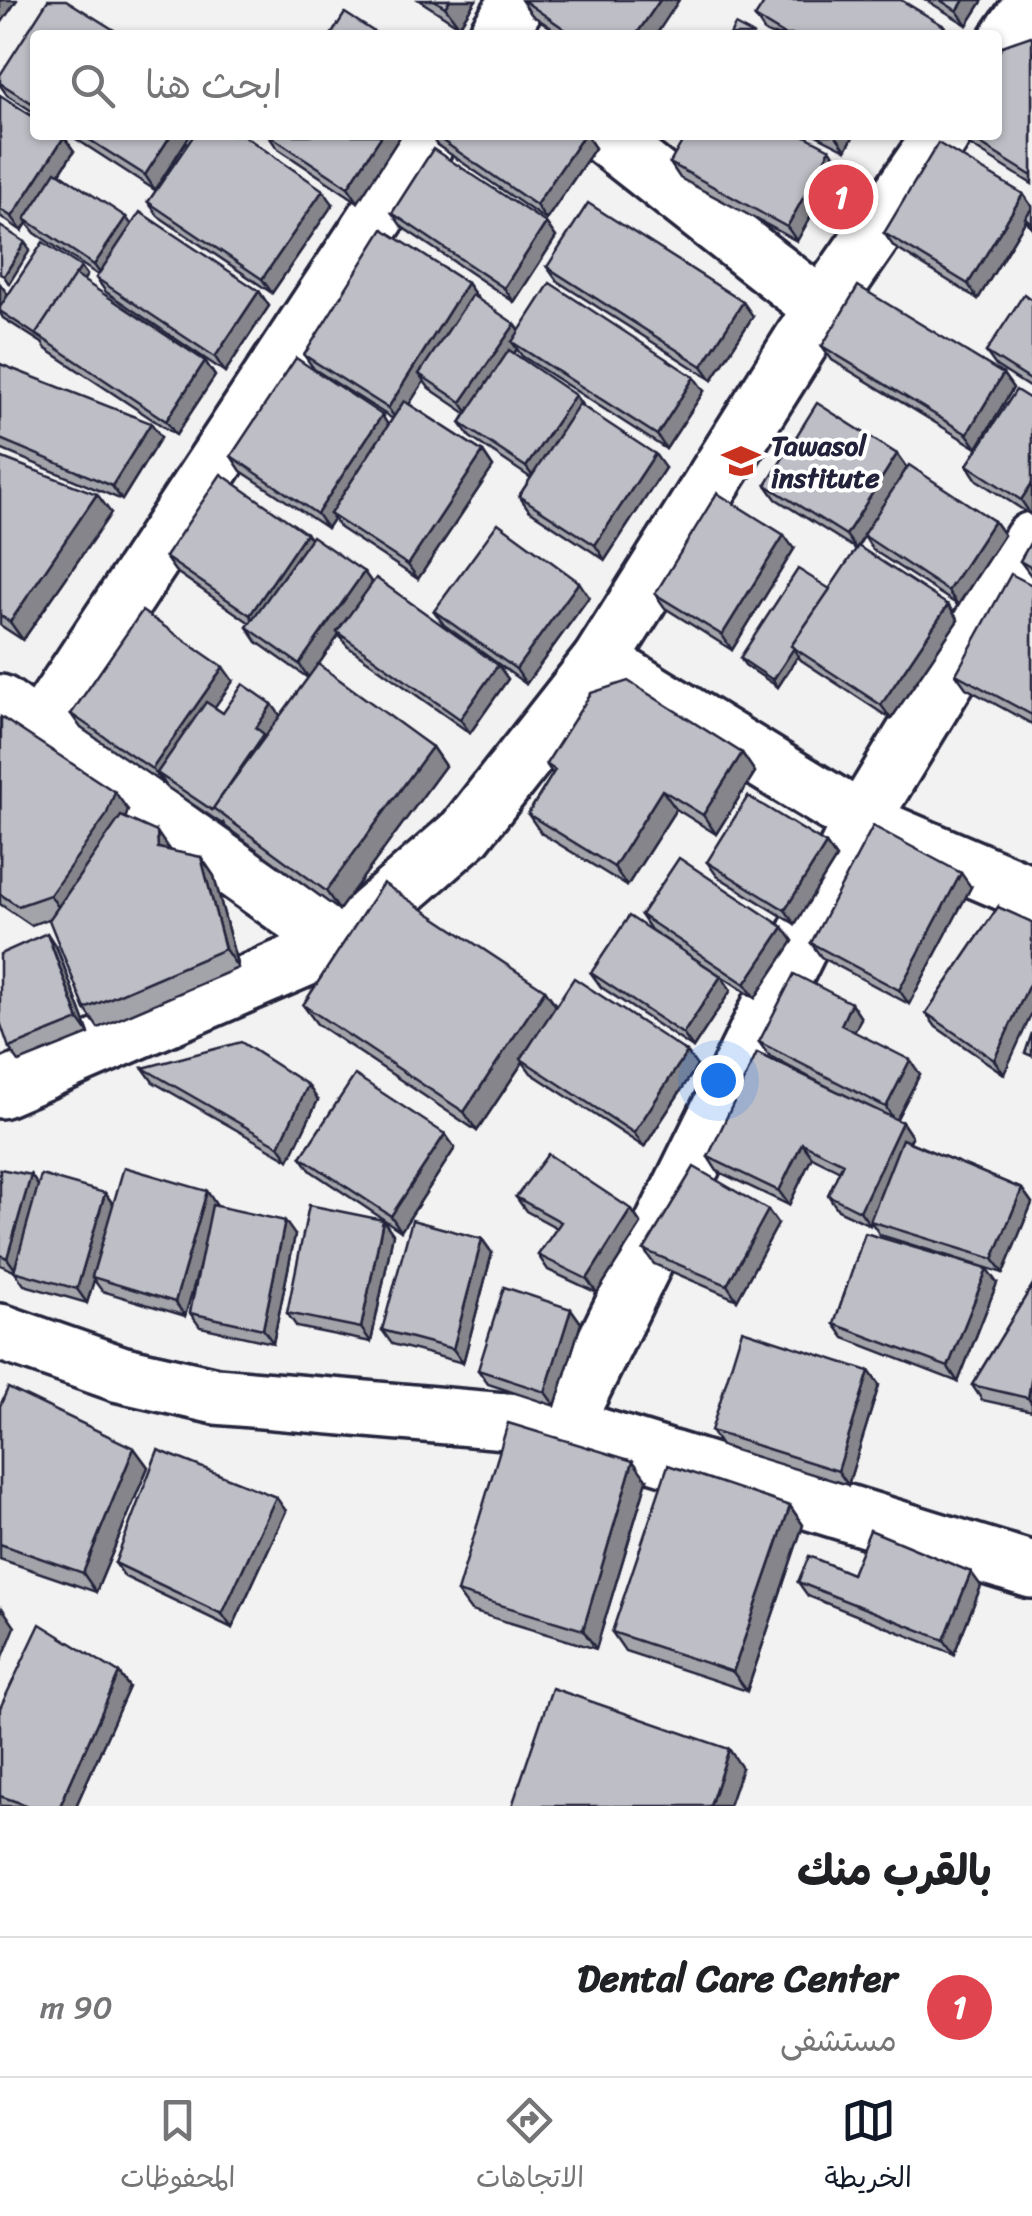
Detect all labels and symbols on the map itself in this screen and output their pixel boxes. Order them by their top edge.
pin: 1 [808,160,874,234]
place label: Tawasol institute [771,421,880,502]
school or university icon: Tawasol institute [720,440,762,482]
your location [693,1055,744,1106]

